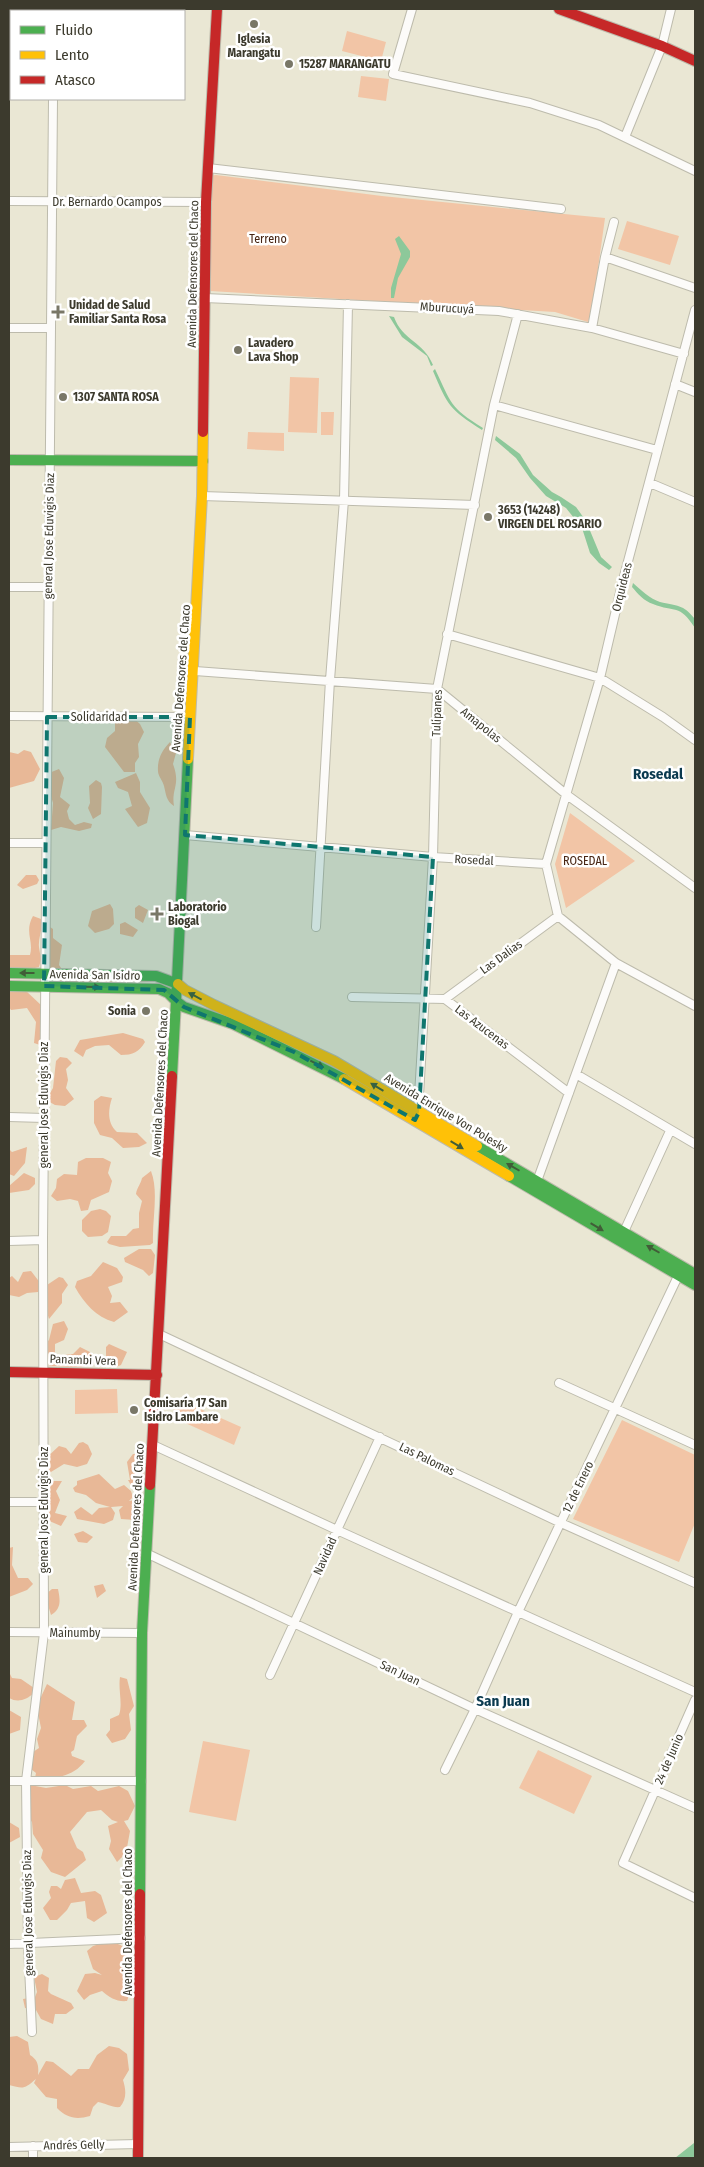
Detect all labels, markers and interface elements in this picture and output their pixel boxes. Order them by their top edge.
legend [10,10,185,100]
marker: Iglesia Marangatu [248,18,260,30]
text: Fluido [55,21,93,39]
place label: Iglesia Marangatu [227,32,281,60]
text: Lento [55,46,89,64]
place label: 15287 MARANGATU [299,57,391,71]
marker: 15287 MARANGATU [283,58,295,70]
text: Atasco [55,71,95,89]
street label: Dr. Bernardo Ocampos [52,195,162,209]
street label: Avenida Defensores del Chaco [185,200,201,348]
park label: Terreno [249,232,287,246]
place label: Unidad de Salud Familiar Santa Rosa [69,298,166,326]
street label: Mburucuyá [420,300,474,316]
marker: Unidad de Salud Familiar Santa Rosa [51,305,65,319]
place label: Lavadero Lava Shop [248,336,299,364]
marker: Lavadero Lava Shop [232,344,244,356]
place label: 1307 SANTA ROSA [73,390,159,404]
marker: 1307 SANTA ROSA [57,391,69,403]
street label: general Jose Eduvigis Diaz [41,472,57,599]
place label: 3653 (14248) VIRGEN DEL ROSARIO [497,503,602,531]
marker: 3653 (14248) VIRGEN DEL ROSARIO [482,511,494,523]
street label: Orquideas [609,561,635,613]
street label: Avenida Defensores del Chaco [169,604,193,752]
street label: Tulipanes [429,689,445,737]
street label: Amapolas [458,704,504,746]
street label: Solidaridad [71,710,127,724]
district label: Rosedal [633,765,684,783]
street label: Rosedal [454,852,494,868]
park label: ROSEDAL [563,854,608,868]
place label: Laboratorio Biogal [168,900,227,928]
marker: Laboratorio Biogal [150,907,164,921]
street label: Las Dalias [477,937,525,977]
street label: Avenida San Isidro [49,967,141,983]
one-way arrow [19,969,35,977]
one-way arrow [85,983,101,991]
one-way arrow [188,992,202,1000]
street label: Las Azucenas [452,1002,512,1052]
place label: Sonia [108,1004,136,1018]
marker: Sonia [140,1005,152,1017]
street label: Avenida Defensores del Chaco [149,1009,171,1157]
street label: general Jose Eduvigis Diaz [37,1042,51,1168]
one-way arrow [310,1060,324,1068]
street label: Avenida Enrique Von Polesky [382,1071,511,1156]
one-way arrow [370,1082,383,1091]
one-way arrow [450,1140,463,1149]
one-way arrow [506,1163,521,1171]
one-way arrow [590,1223,603,1232]
one-way arrow [647,1245,660,1254]
street label: Panambi Vera [49,1352,117,1368]
place label: Comisaría 17 San Isidro Lambare [144,1396,227,1424]
marker: Comisaría 17 San Isidro Lambare [128,1404,140,1416]
street label: Las Palomas [397,1440,457,1478]
street label: Avenida Defensores del Chaco [125,1443,147,1591]
street label: general Jose Eduvigis Diaz [37,1447,51,1573]
street label: 12 de Enero [559,1459,597,1515]
street label: Navidad [310,1535,340,1577]
street label: Mainumby [50,1626,101,1640]
street label: San Juan [378,1658,422,1688]
district label: San Juan [476,1692,530,1710]
street label: 24 de Junio [652,1731,686,1787]
street label: Avenida Defensores del Chaco [121,1848,135,1996]
street label: general Jose Eduvigis Diaz [20,1849,36,1976]
street label: Andrés Gelly [43,2137,105,2153]

